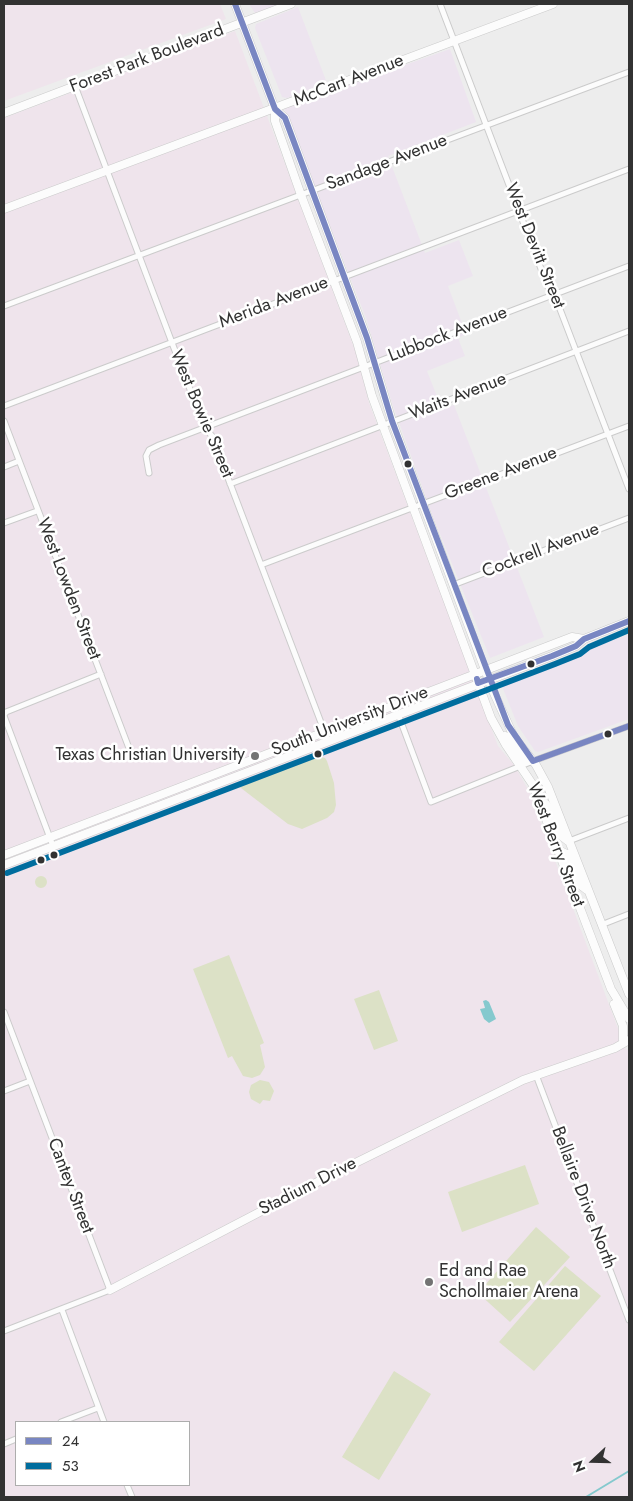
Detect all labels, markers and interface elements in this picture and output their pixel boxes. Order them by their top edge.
street label: Forest Park Boulevard [67,20,227,98]
street label: McCart Avenue [291,50,407,112]
street label: Sandage Avenue [323,130,451,196]
street label: West Devitt Street [499,180,569,312]
street label: Merida Avenue [216,272,332,334]
street label: Lubbock Avenue [386,302,510,368]
street label: West Bowie Street [164,347,238,481]
street label: Waits Avenue [406,369,510,425]
street label: Greene Avenue [442,443,560,505]
unlabelled marker [403,459,413,469]
street label: West Lowden Street [31,515,105,663]
street label: Cockrell Avenue [479,519,603,583]
unlabelled marker [526,659,536,669]
street label: South University Drive [268,682,432,762]
unlabelled marker [603,729,613,739]
place label: Texas Christian University [55,745,245,767]
unlabelled marker [313,749,323,759]
marker: Texas Christian University [249,750,261,762]
street label: West Berry Street [521,780,589,910]
unlabelled marker [49,850,59,860]
unlabelled marker [36,855,46,865]
street label: Bellaire Drive North [546,1124,620,1272]
street label: Cantey Street [42,1135,98,1237]
street label: Stadium Drive [256,1153,360,1221]
place label: Ed and Rae Schollmaier Arena [439,1261,578,1304]
marker: Ed and Rae Schollmaier Arena [423,1276,435,1288]
legend [15,1421,190,1486]
text: 24 [62,1430,79,1452]
north arrow [568,1436,618,1486]
text: 53 [62,1455,79,1477]
text: N [568,1458,590,1475]

